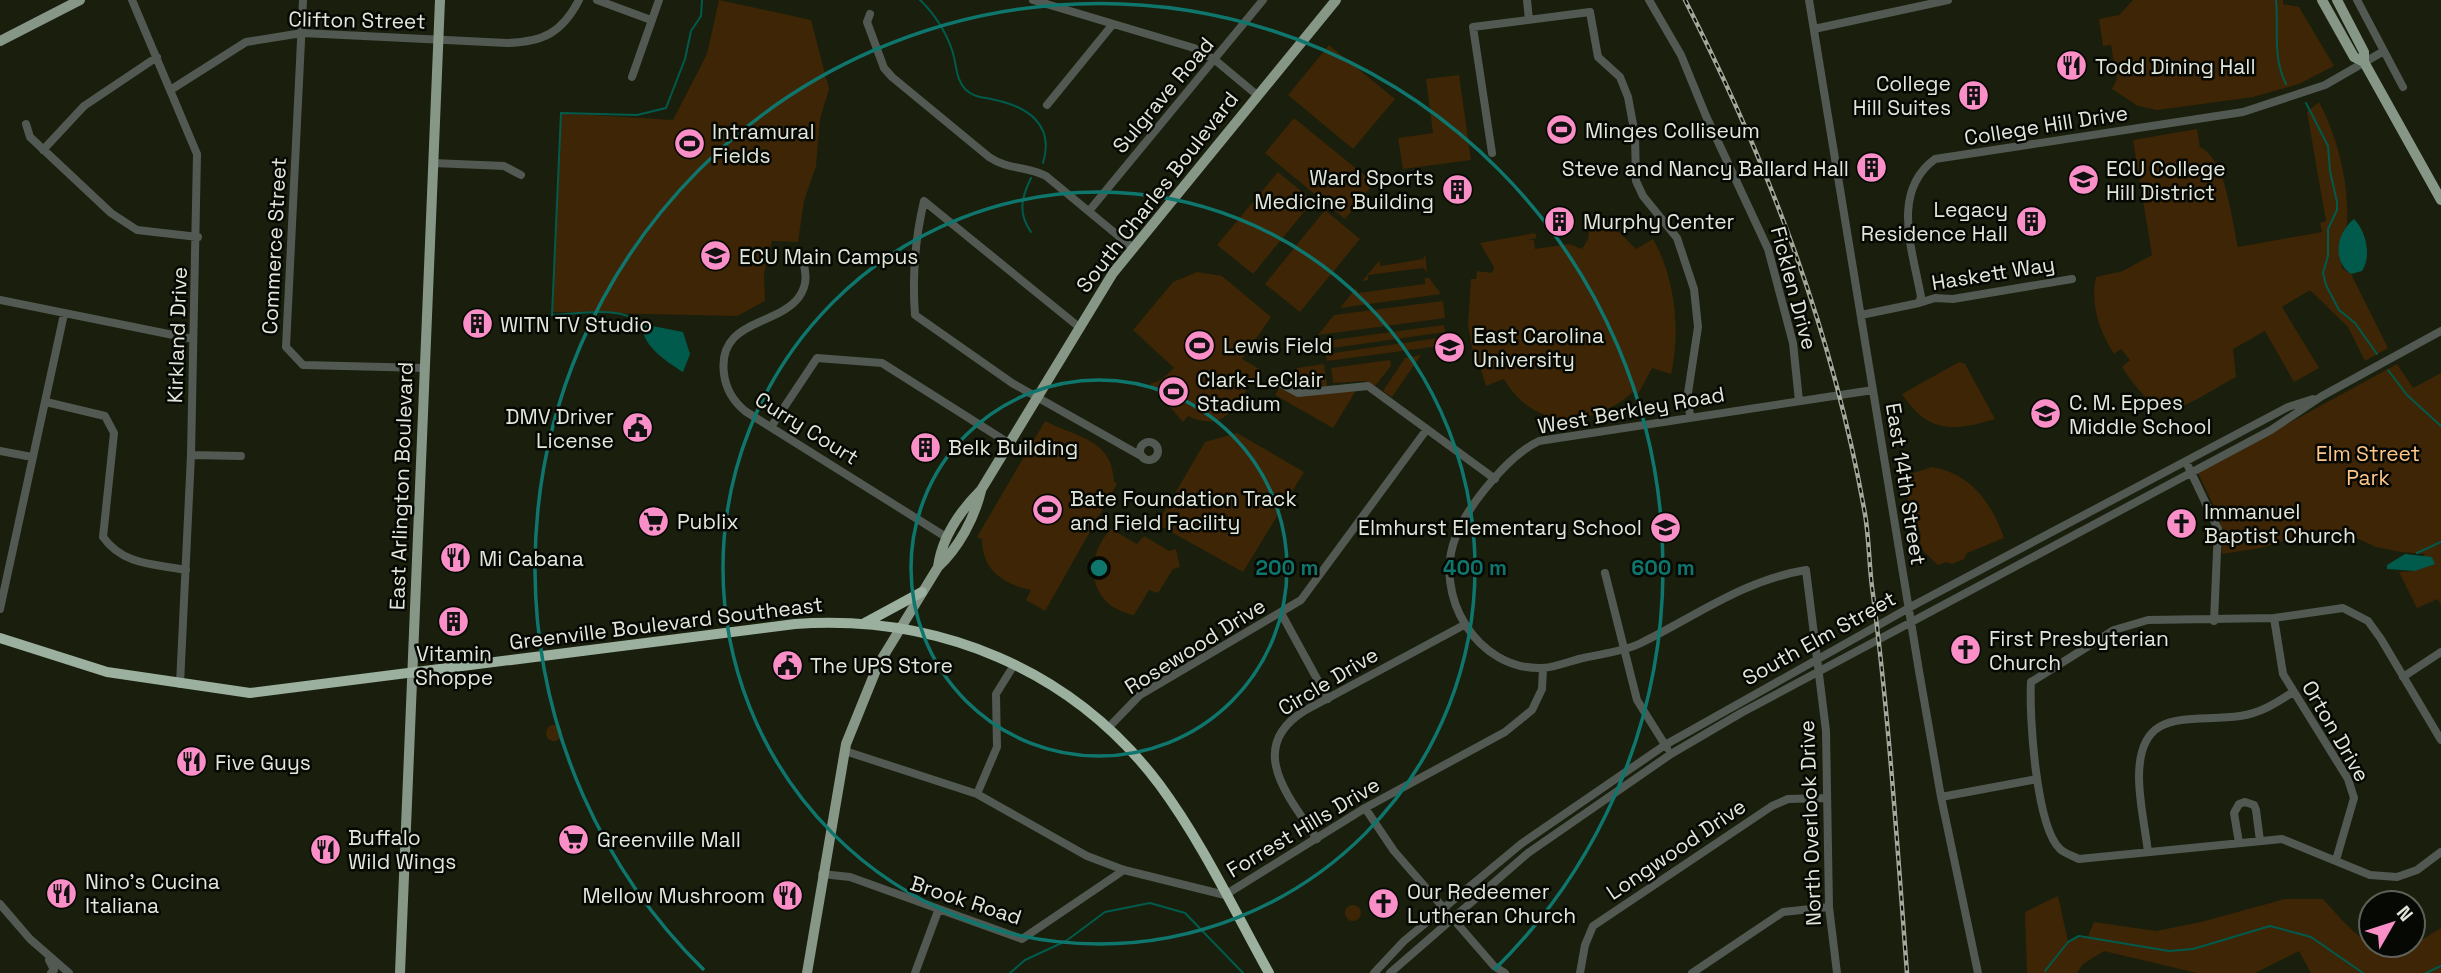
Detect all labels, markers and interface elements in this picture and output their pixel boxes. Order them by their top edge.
street label: Clifton Street [288,5,426,35]
street label: Sulgrave Road [1106,31,1220,159]
restaurant icon: Todd Dining Hall [2055,49,2089,83]
place label: Todd Dining Hall [2095,53,2256,80]
place label: College Hill Suites [1853,70,1951,121]
building icon: College Hill Suites [1957,78,1991,112]
street label: South Charles Boulevard [1070,86,1244,298]
street label: College Hill Drive [1962,99,2130,151]
sports icon: Minges Colliseum [1545,113,1579,147]
place label: Minges Colliseum [1585,117,1760,144]
place label: Intramural Fields [712,118,815,169]
sports icon: Intramural Fields [672,126,706,160]
building icon: Steve and Nancy Ballard Hall [1855,151,1889,185]
place label: Steve and Nancy Ballard Hall [1562,155,1849,182]
place label: ECU College Hill District [2106,155,2226,206]
street label: Commerce Street [256,157,292,335]
school or university icon: ECU College Hill District [2066,163,2100,197]
place label: Ward Sports Medicine Building [1254,164,1434,215]
building icon: Ward Sports Medicine Building [1440,172,1474,206]
place label: Legacy Residence Hall [1861,196,2008,247]
building icon: Murphy Center [1543,204,1577,238]
building icon: Legacy Residence Hall [2014,204,2048,238]
place label: Murphy Center [1583,208,1735,235]
street label: Ficklen Drive [1765,223,1823,353]
school or university icon: ECU Main Campus [699,239,733,273]
place label: ECU Main Campus [739,243,918,270]
street label: Haskett Way [1929,250,2057,296]
street label: Kirkland Drive [161,266,193,404]
building icon: WITN TV Studio [460,307,494,341]
place label: WITN TV Studio [500,311,652,338]
place label: East Carolina University [1473,322,1604,373]
sports icon: Lewis Field [1183,328,1217,362]
school or university icon: East Carolina University [1433,330,1467,364]
place label: Lewis Field [1223,332,1333,359]
street label: East Arlington Boulevard [383,361,419,611]
place label: Clark-LeClair Stadium [1197,366,1324,417]
sports icon: Clark-LeClair Stadium [1157,374,1191,408]
street label: West Berkley Road [1535,380,1727,440]
street label: Curry Court [750,385,864,471]
place label: C. M. Eppes Middle School [2069,389,2212,440]
school or university icon: C. M. Eppes Middle School [2029,397,2063,431]
street label: East 14th Street [1880,401,1932,567]
place label: DMV Driver License [506,403,614,454]
public building icon: DMV Driver License [620,411,654,445]
building icon: Belk Building [908,430,942,464]
place label: Belk Building [948,434,1078,461]
park label: Elm Street Park [2316,440,2420,491]
place label: Bate Foundation Track and Field Facility [1070,485,1297,536]
sports icon: Bate Foundation Track and Field Facility [1030,493,1064,527]
place label: Immanuel Baptist Church [2204,498,2356,549]
supermarket icon: Publix [637,504,671,538]
church icon: Immanuel Baptist Church [2164,506,2198,540]
place label: Publix [677,508,739,535]
school or university icon: Elmhurst Elementary School [1648,510,1682,544]
place label: Elmhurst Elementary School [1358,514,1642,541]
restaurant icon: Mi Cabana [439,541,473,575]
place label: Mi Cabana [479,545,584,572]
text: 200 m [1256,554,1318,581]
text: 400 m [1443,554,1507,581]
text: 600 m [1631,554,1695,581]
centre of rings [1087,556,1111,580]
street label: South Elm Street [1738,585,1900,691]
street label: Greenville Boulevard Southeast [508,590,824,656]
street label: Rosewood Drive [1119,592,1271,700]
building icon: Vitamin Shoppe [437,604,471,638]
place label: First Presbyterian Church [1989,625,2169,676]
church icon: First Presbyterian Church [1949,633,1983,667]
place label: Vitamin Shoppe [415,640,493,691]
street label: Circle Drive [1273,641,1383,721]
public building icon: The UPS Store [770,648,804,682]
place label: The UPS Store [810,652,953,679]
street label: Orton Drive [2296,675,2376,787]
street label: North Overlook Drive [1793,720,1827,926]
restaurant icon: Five Guys [175,745,209,779]
place label: Five Guys [215,749,311,776]
street label: Forrest Hills Drive [1221,771,1385,883]
street label: Longwood Drive [1601,792,1751,906]
supermarket icon: Greenville Mall [557,822,591,856]
place label: Buffalo Wild Wings [348,824,456,875]
place label: Greenville Mall [597,826,741,853]
restaurant icon: Buffalo Wild Wings [308,832,342,866]
place label: Nino's Cucina Italiana [85,868,220,919]
street label: Brook Road [907,869,1025,931]
restaurant icon: Nino's Cucina Italiana [45,876,79,910]
restaurant icon: Mellow Mushroom [771,878,805,912]
place label: Our Redeemer Lutheran Church [1407,878,1576,929]
place label: Mellow Mushroom [583,882,765,909]
church icon: Our Redeemer Lutheran Church [1367,886,1401,920]
north arrow [2357,889,2427,959]
text: N [2391,901,2419,926]

